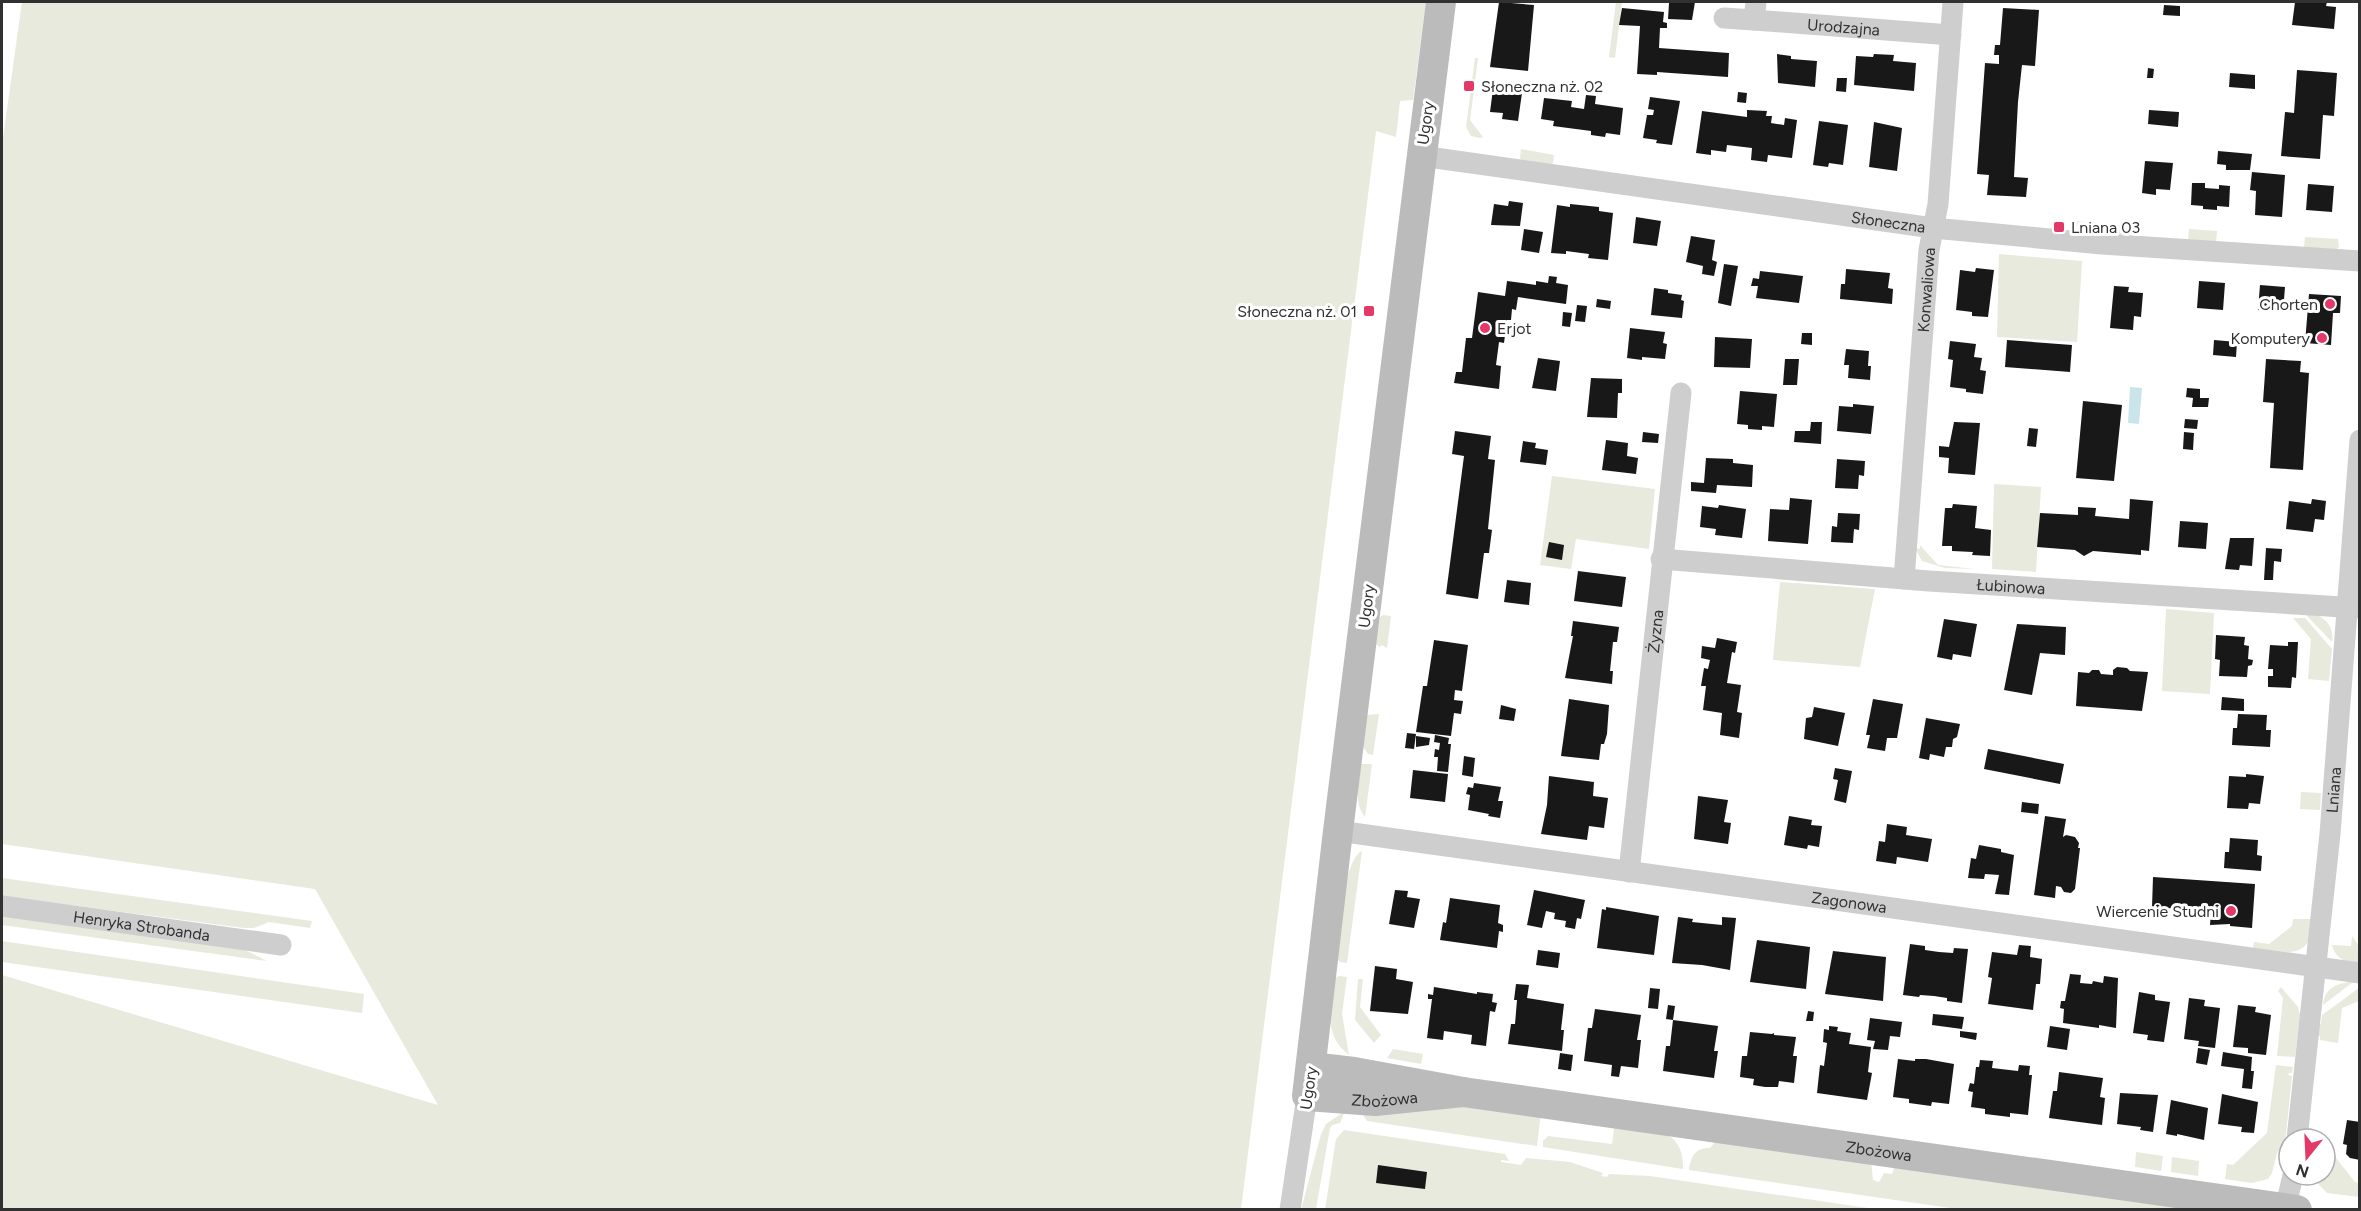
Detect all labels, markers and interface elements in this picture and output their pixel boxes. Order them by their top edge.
street label: Urodzajna [1807,15,1881,40]
place label: Słoneczna nż. 02 [1481,77,1603,96]
marker: Słoneczna nż. 02 [1462,79,1476,93]
street label: Ugory [1413,99,1438,146]
street label: Słoneczna [1850,208,1927,237]
place label: Lniana 03 [2071,218,2140,237]
marker: Lniana 03 [2052,220,2066,234]
street label: Konwaliowa [1914,247,1939,333]
place label: Chorten [2259,295,2318,314]
marker: Chorten [2323,297,2337,311]
place label: Słoneczna nż. 01 [1237,302,1357,321]
marker: Słoneczna nż. 01 [1362,304,1376,318]
place label: Erjot [1497,319,1532,338]
marker: Erjot [1478,321,1492,335]
place label: Komputery [2231,329,2311,348]
marker: Komputery [2315,331,2329,345]
street label: Łubinowa [1976,575,2046,598]
street label: Ugory [1354,583,1379,629]
street label: Żyzna [1644,609,1667,654]
street label: Lniana [2323,766,2345,814]
street label: Zagonowa [1810,888,1888,917]
place label: Wiercenie Studni [2096,902,2219,921]
marker: Wiercenie Studni [2224,904,2238,918]
street label: Henryka Strobanda [72,907,211,945]
street label: Ugory [1296,1064,1321,1111]
street label: Zbożowa [1351,1088,1419,1111]
north arrow [2277,1127,2337,1187]
street label: Zbożowa [1844,1137,1913,1165]
text: N [2294,1160,2311,1182]

